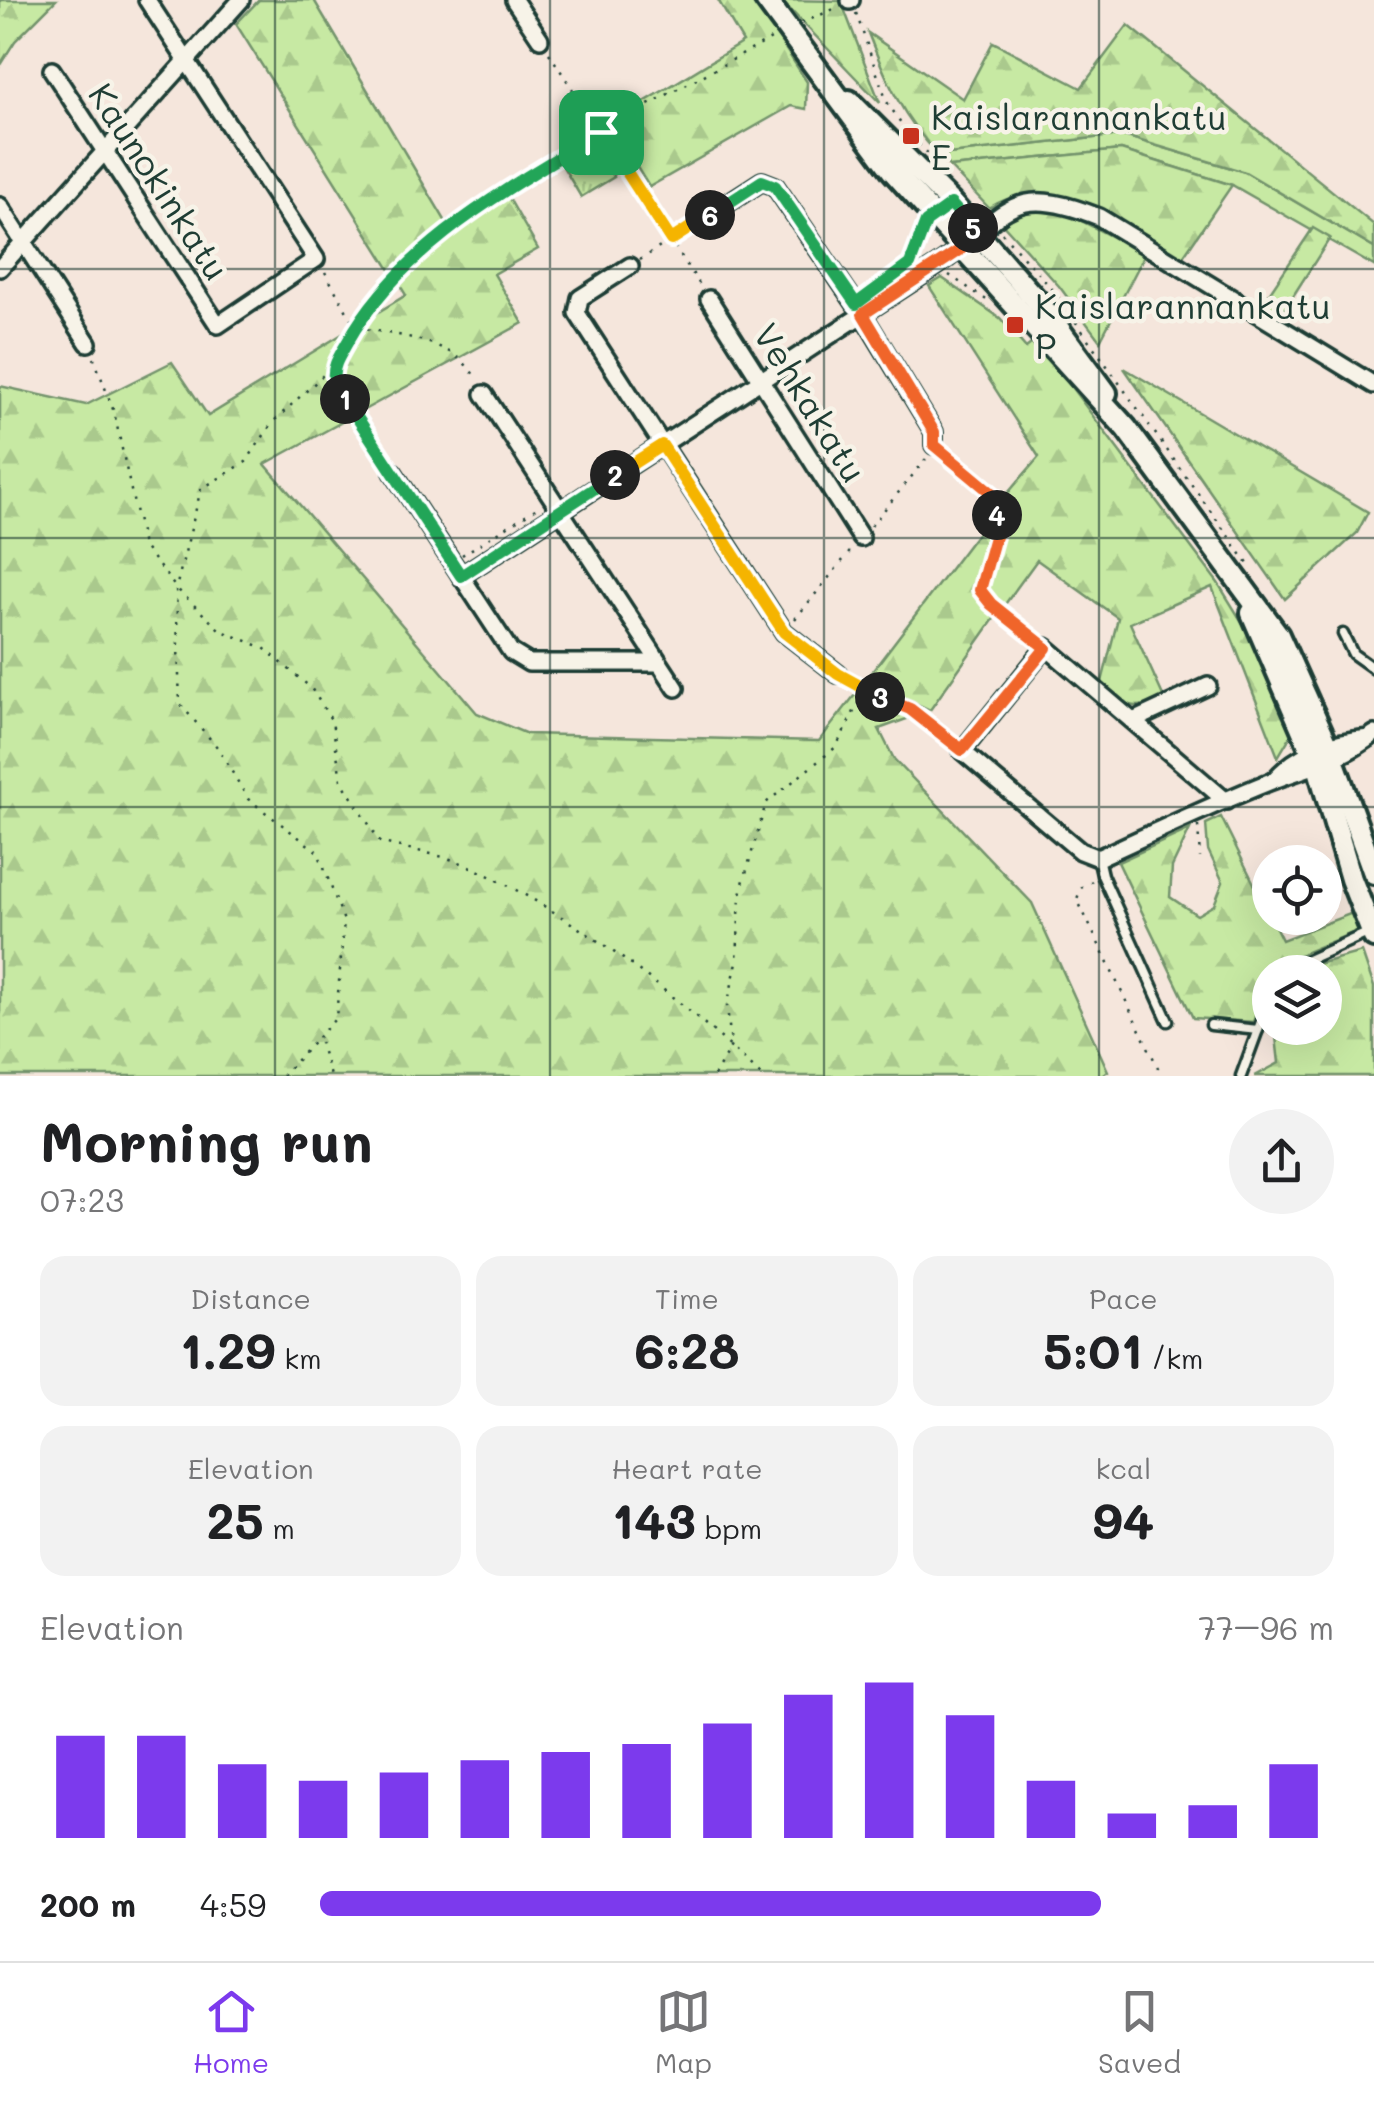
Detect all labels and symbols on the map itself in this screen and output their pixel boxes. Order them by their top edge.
street label: Kaunokinkatu [79,74,241,288]
pin [559,90,644,175]
place label: Kaislarannankatu E [931,93,1227,179]
marker: Kaislarannankatu E [900,125,922,147]
pin: 6 [685,190,735,240]
pin: 5 [948,203,998,253]
place label: Kaislarannankatu P [1035,282,1331,368]
street label: Vehkakatu [744,314,878,490]
marker: Kaislarannankatu P [1004,314,1026,336]
pin: 1 [320,374,370,424]
pin: 2 [590,450,640,500]
pin: 4 [972,490,1022,540]
pin: 3 [855,672,905,722]

